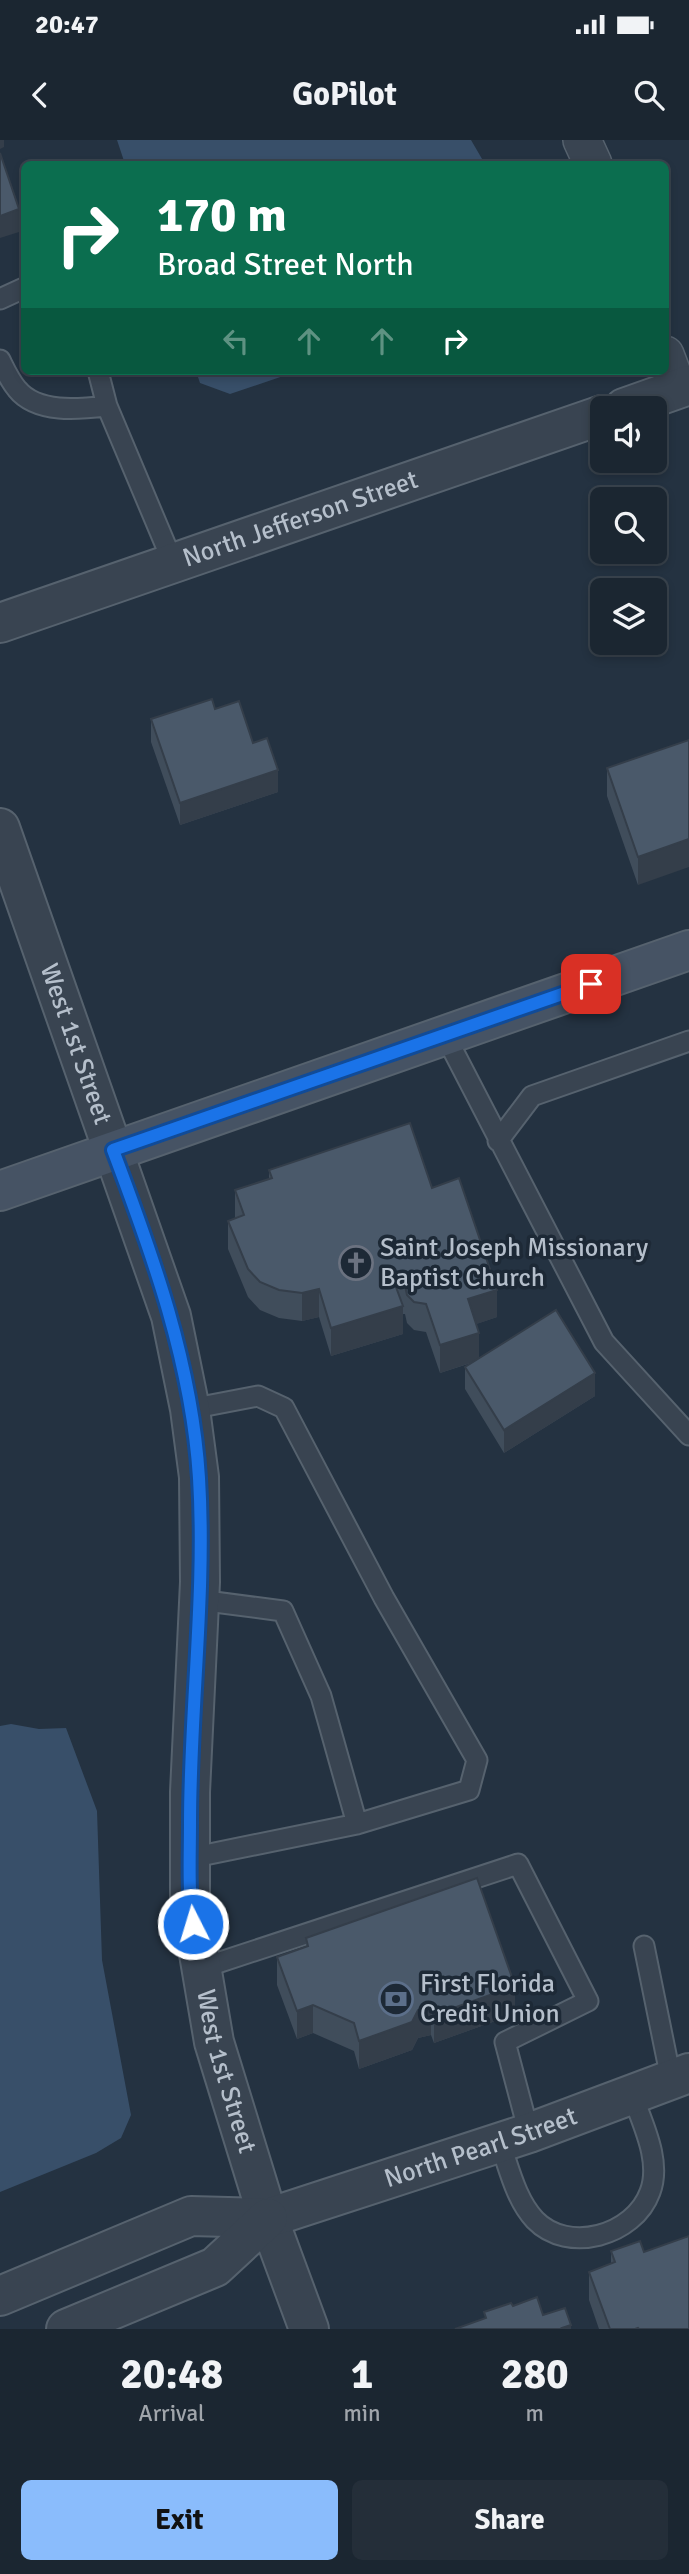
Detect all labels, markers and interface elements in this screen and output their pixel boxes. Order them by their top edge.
text: 20:47 [35,9,99,41]
text: GoPilot [292,75,397,114]
icon: back [21,76,59,114]
icon: search [630,76,668,114]
text: 170 m [157,185,287,245]
icon: right [42,189,133,280]
text: Broad Street North [157,245,414,284]
icon: left [217,322,255,360]
icon: ahead [290,322,328,360]
icon: ahead [363,322,401,360]
icon: right [436,322,474,360]
map controls [590,396,667,655]
button: sound [590,396,667,473]
street label: North Jefferson Street [179,464,422,575]
button: search [590,487,667,564]
button: layers [590,578,667,655]
pin [561,954,621,1014]
street label: West 1st Street [33,959,119,1129]
icon: arrive [572,965,610,1003]
place label: Saint Joseph Missionary Baptist Church [380,1232,648,1294]
church icon: Saint Joseph Missionary Baptist Church [337,1244,375,1282]
position arrow [156,1887,230,1961]
place label: First Florida Credit Union [420,1968,560,2030]
bank icon: First Florida Credit Union [377,1980,415,2018]
street label: West 1st Street [189,1987,263,2157]
street label: North Pearl Street [380,2100,581,2195]
text: 20:48 [120,2349,223,2400]
text: 1 [351,2349,373,2400]
text: 280 [501,2349,569,2400]
text: Arrival [139,2399,205,2428]
text: min [343,2399,381,2428]
text: m [526,2399,544,2428]
button: Exit [21,2480,338,2560]
button: Share [352,2480,668,2560]

